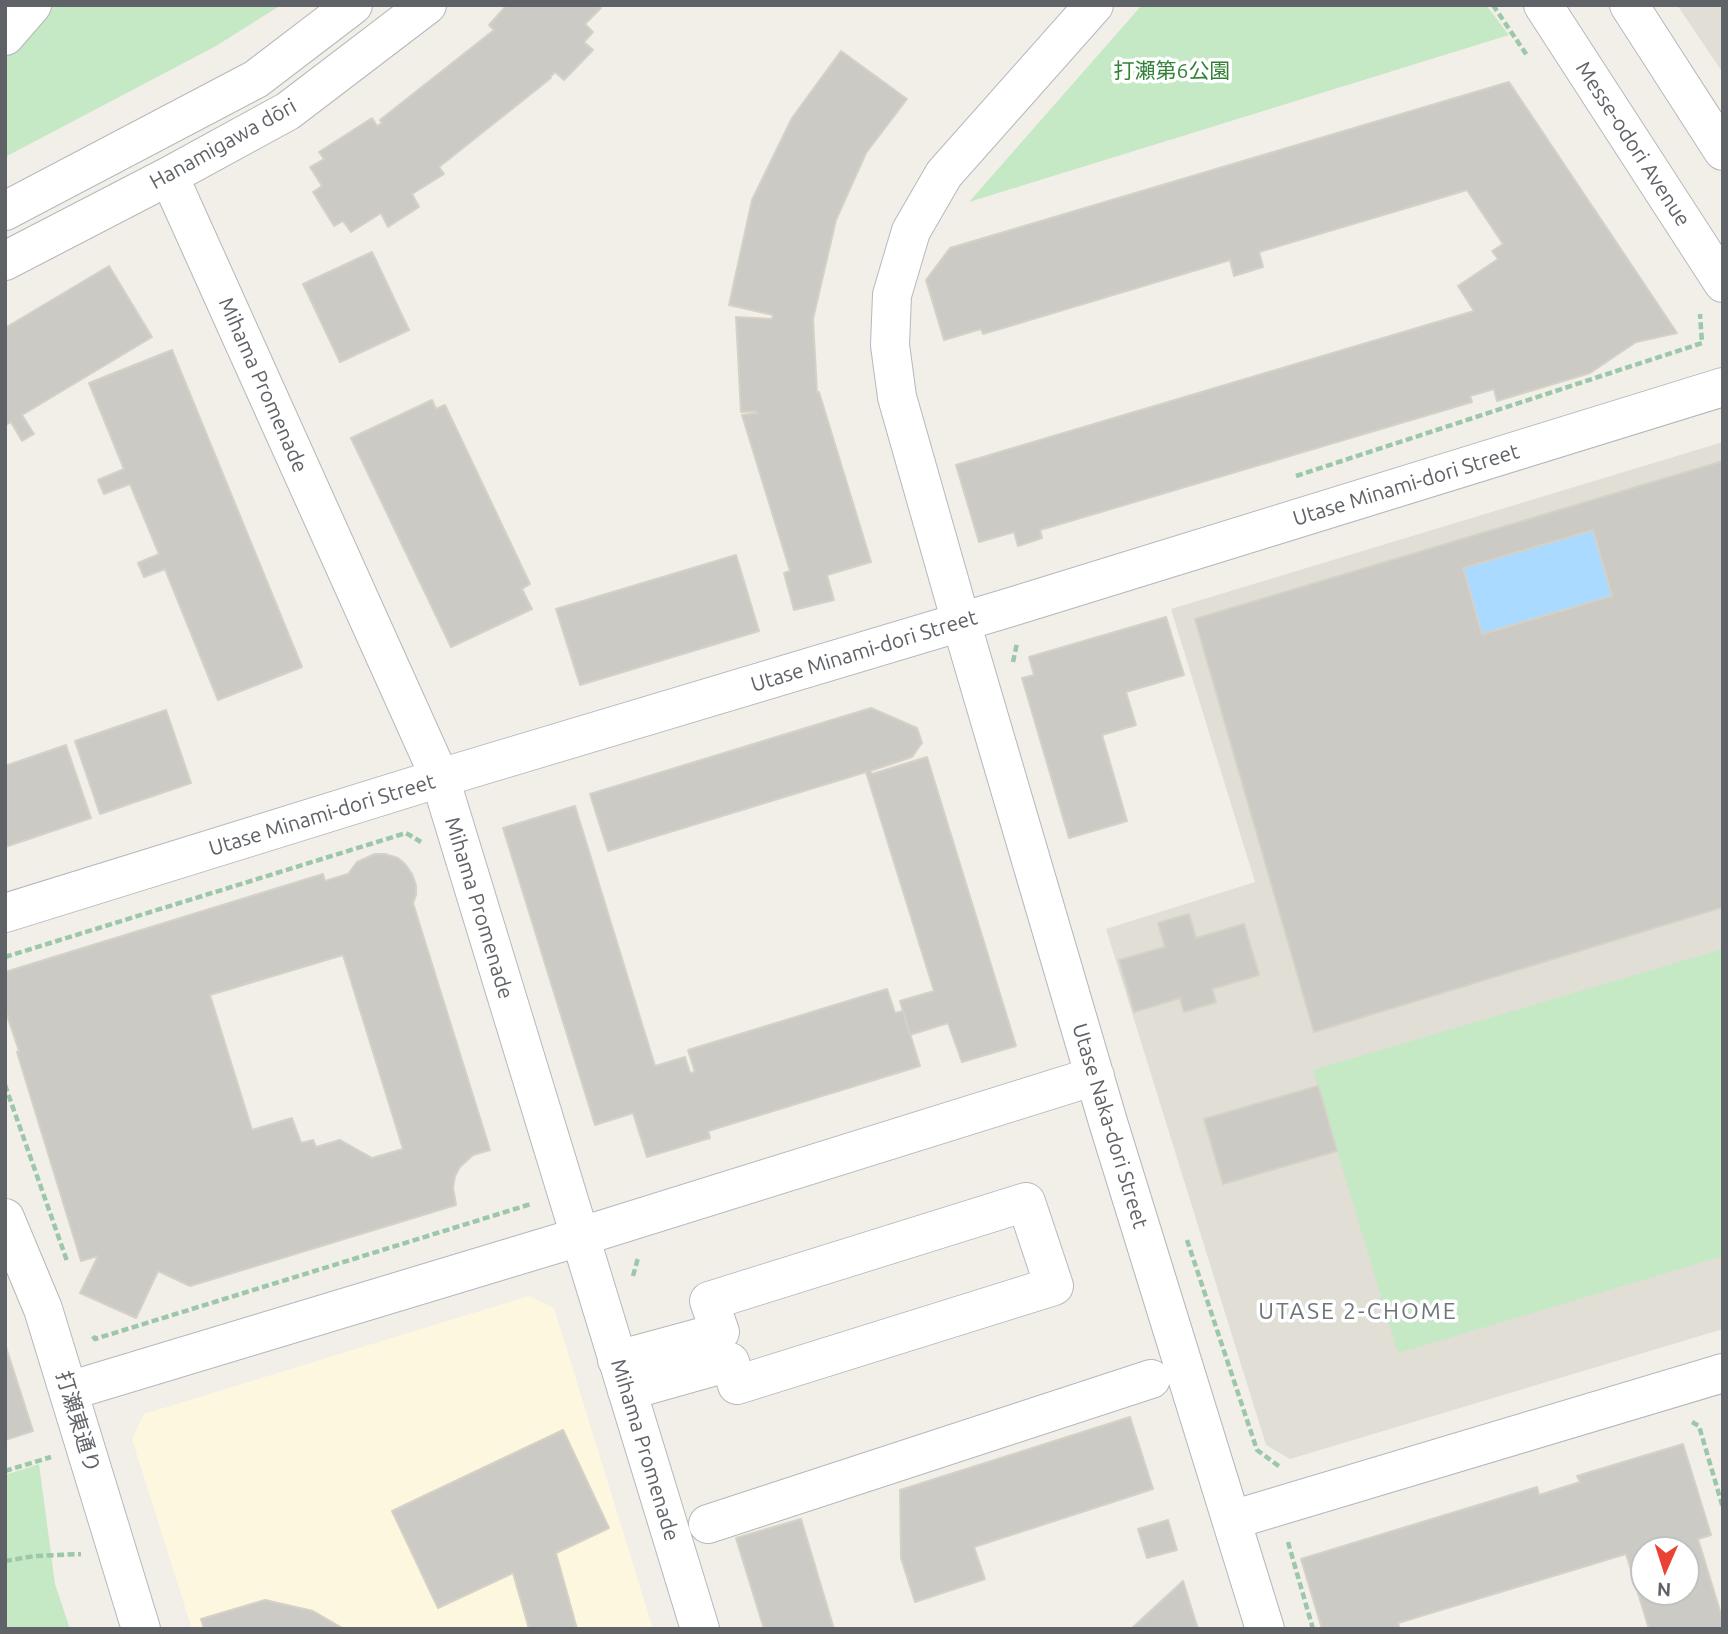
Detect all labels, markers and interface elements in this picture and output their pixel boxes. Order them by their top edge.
street label: Messe-odori Avenue [1570,57,1696,231]
park label: 打瀬第6公園 [1114,58,1230,84]
street label: Hanamigawa dōri [145,93,301,195]
street label: Mihama Promenade [213,294,313,476]
street label: Utase Minami-dori Street [1290,439,1522,531]
street label: Utase Minami-dori Street [748,605,980,697]
street label: Utase Minami-dori Street [206,769,438,861]
street label: Mihama Promenade [439,814,519,1002]
street label: Utase Naka-dori Street [1067,1020,1153,1232]
district label: UTASE 2-CHOME [1260,1297,1456,1325]
street label: Mihama Promenade [605,1356,685,1544]
street label: 打瀬東通り [51,1368,105,1476]
north arrow [1630,1536,1700,1606]
text: N [1656,1579,1672,1601]

